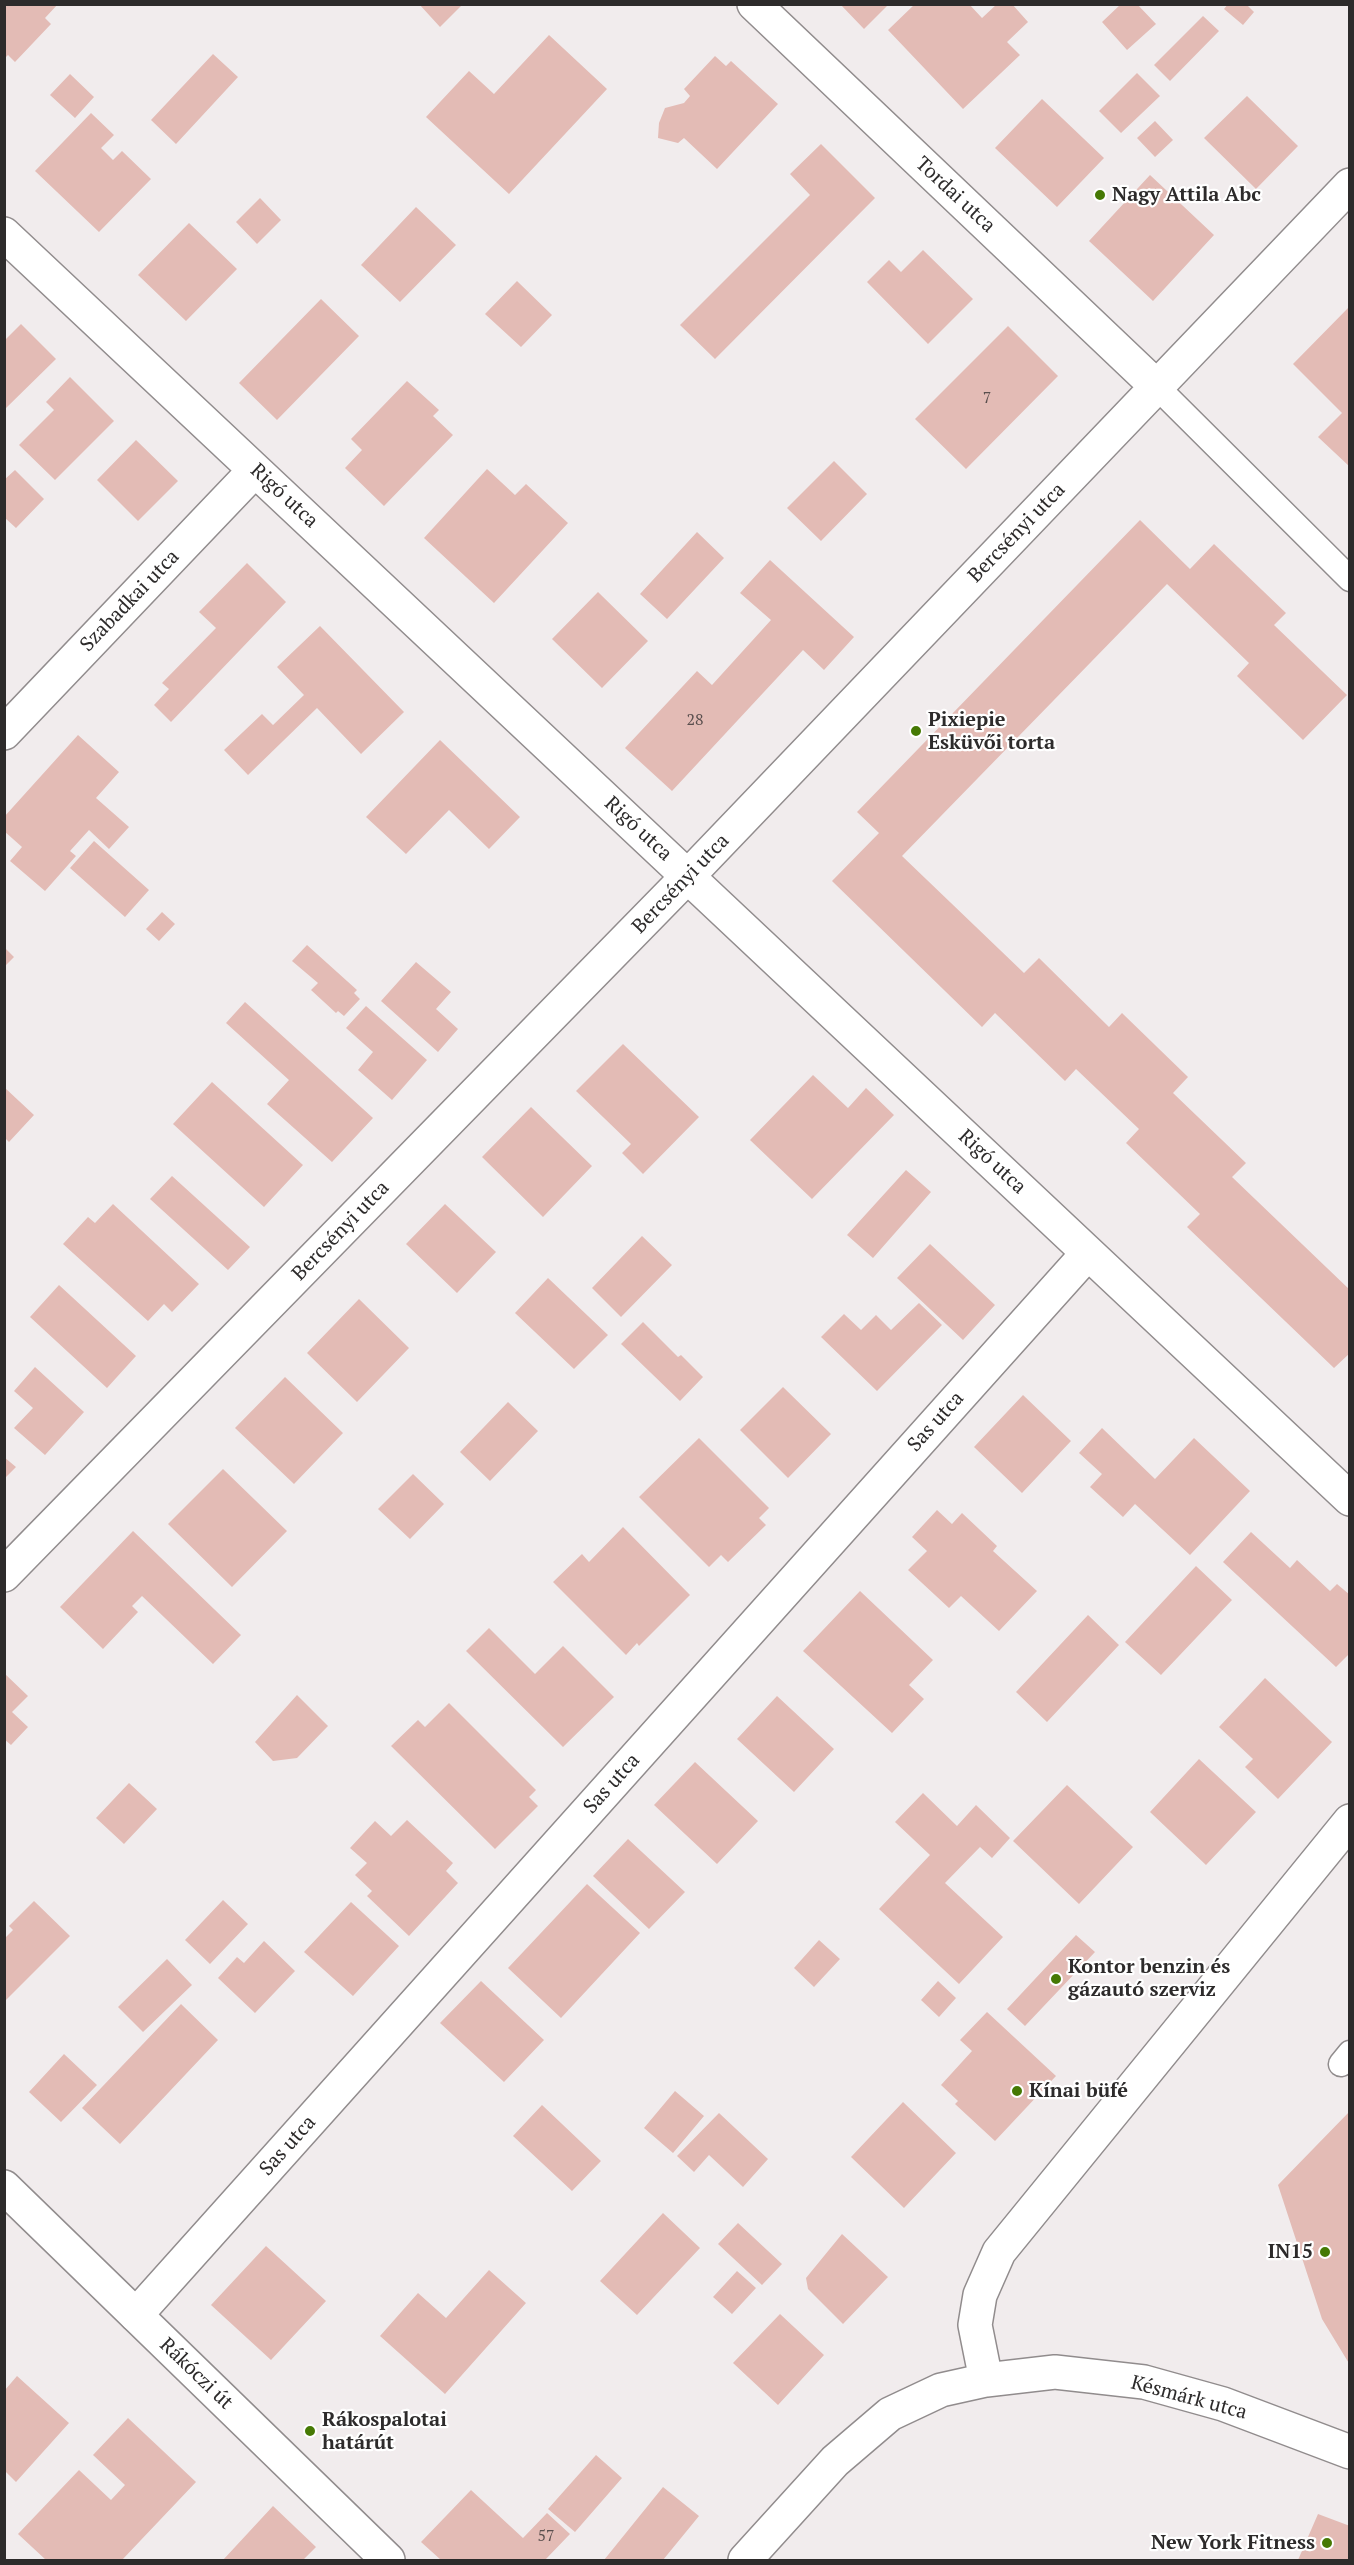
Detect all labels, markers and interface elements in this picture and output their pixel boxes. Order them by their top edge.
street label: Tordai utca [910,152,1000,238]
place label: Nagy Attila Abc [1112,183,1261,207]
marker: Nagy Attila Abc [1093,188,1107,202]
house number: 7 [983,388,991,408]
street label: Rigó utca [245,459,323,533]
street label: Bercsényi utca [963,478,1071,588]
street label: Szabadkai utca [75,545,185,657]
place label: Pixiepie Esküvői torta [928,708,1055,755]
house number: 28 [686,710,704,730]
marker: Pixiepie Esküvői torta [909,724,923,738]
street label: Rigó utca [599,792,677,866]
street label: Bercsényi utca [627,829,735,939]
street label: Rigó utca [953,1125,1031,1199]
street label: Bercsényi utca [287,1176,395,1286]
street label: Sas utca [903,1387,969,1457]
street label: Sas utca [579,1749,645,1819]
place label: Kontor benzin és gázautó szerviz [1068,1955,1230,2002]
marker: Kontor benzin és gázautó szerviz [1049,1972,1063,1986]
place label: Kínai büfé [1029,2079,1128,2103]
marker: Kínai büfé [1010,2084,1024,2098]
street label: Sas utca [255,2111,321,2181]
place label: IN15 [1268,2240,1313,2264]
marker: IN15 [1318,2245,1332,2259]
street label: Rákóczi út [154,2333,238,2415]
street label: Késmárk utca [1128,2371,1250,2425]
place label: Rákospalotai határút [322,2408,447,2455]
marker: Rákospalotai határút [303,2424,317,2438]
house number: 57 [537,2526,555,2546]
place label: New York Fitness [1151,2531,1315,2555]
marker: New York Fitness [1320,2536,1334,2550]

